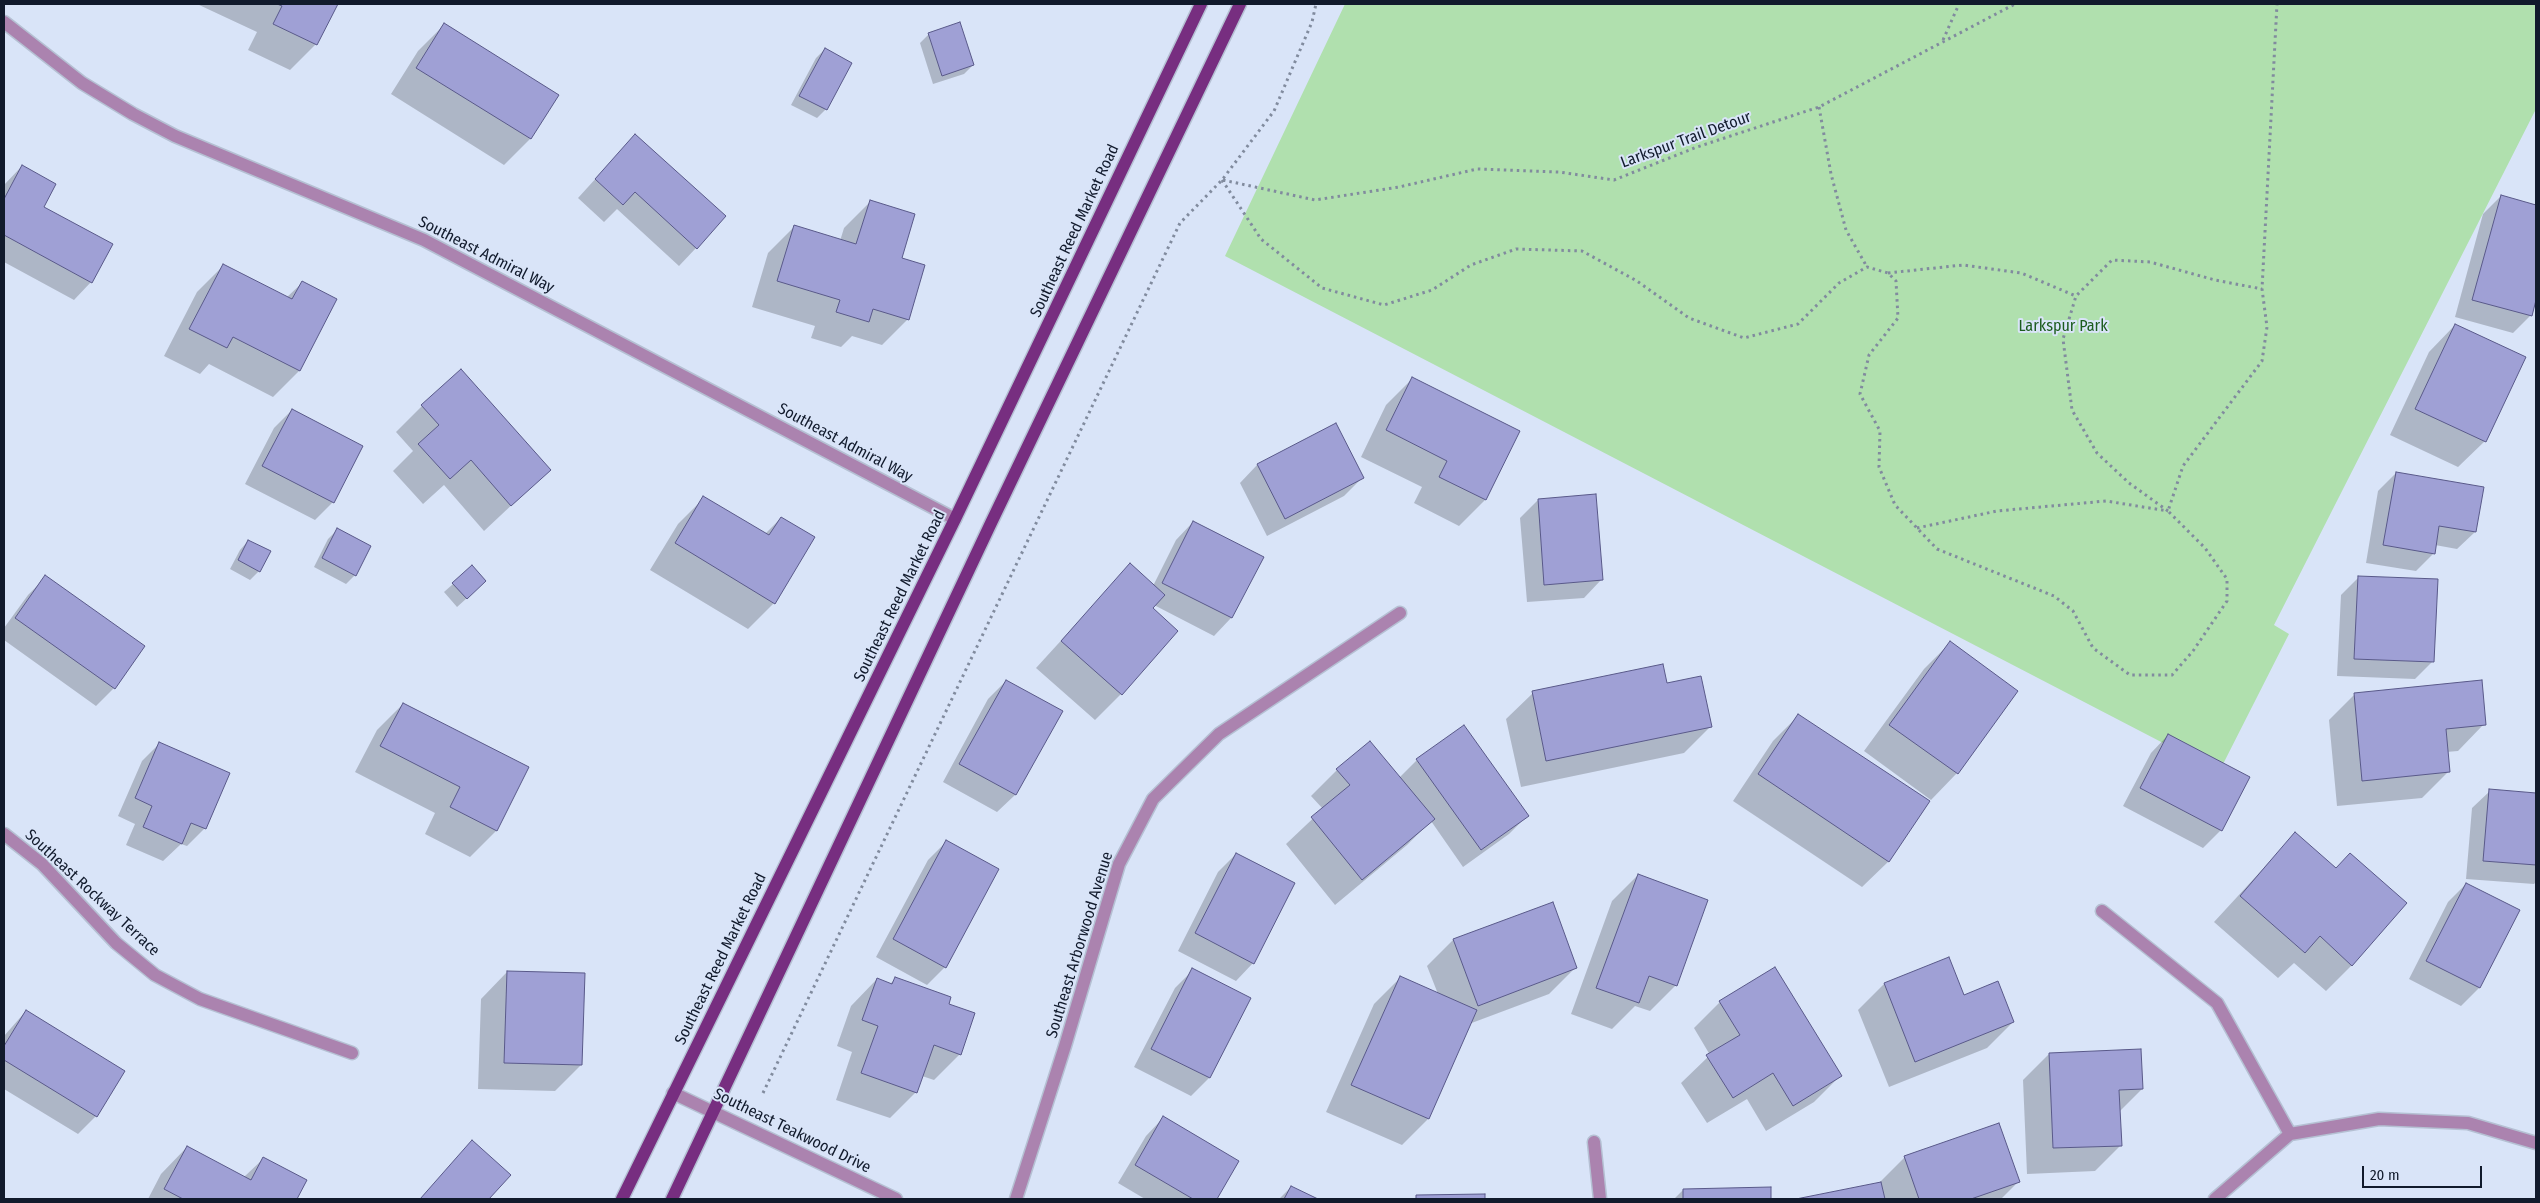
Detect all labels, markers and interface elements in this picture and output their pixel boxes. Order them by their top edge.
street label: Larkspur Trail Detour [1618,108,1754,172]
street label: Southeast Reed Market Road [1026,142,1124,320]
street label: Southeast Admiral Way [415,212,557,298]
park label: Larkspur Park [2018,317,2108,337]
street label: Southeast Admiral Way [774,399,916,487]
street label: Southeast Reed Market Road [850,507,950,685]
street label: Southeast Rockway Terrace [21,826,163,960]
street label: Southeast Arborwood Avenue [1042,849,1118,1041]
street label: Southeast Reed Market Road [671,870,771,1048]
street label: Southeast Teakwood Drive [710,1084,874,1178]
scale bar [2365,1156,2485,1188]
text: 20 m [2370,1166,2400,1184]

